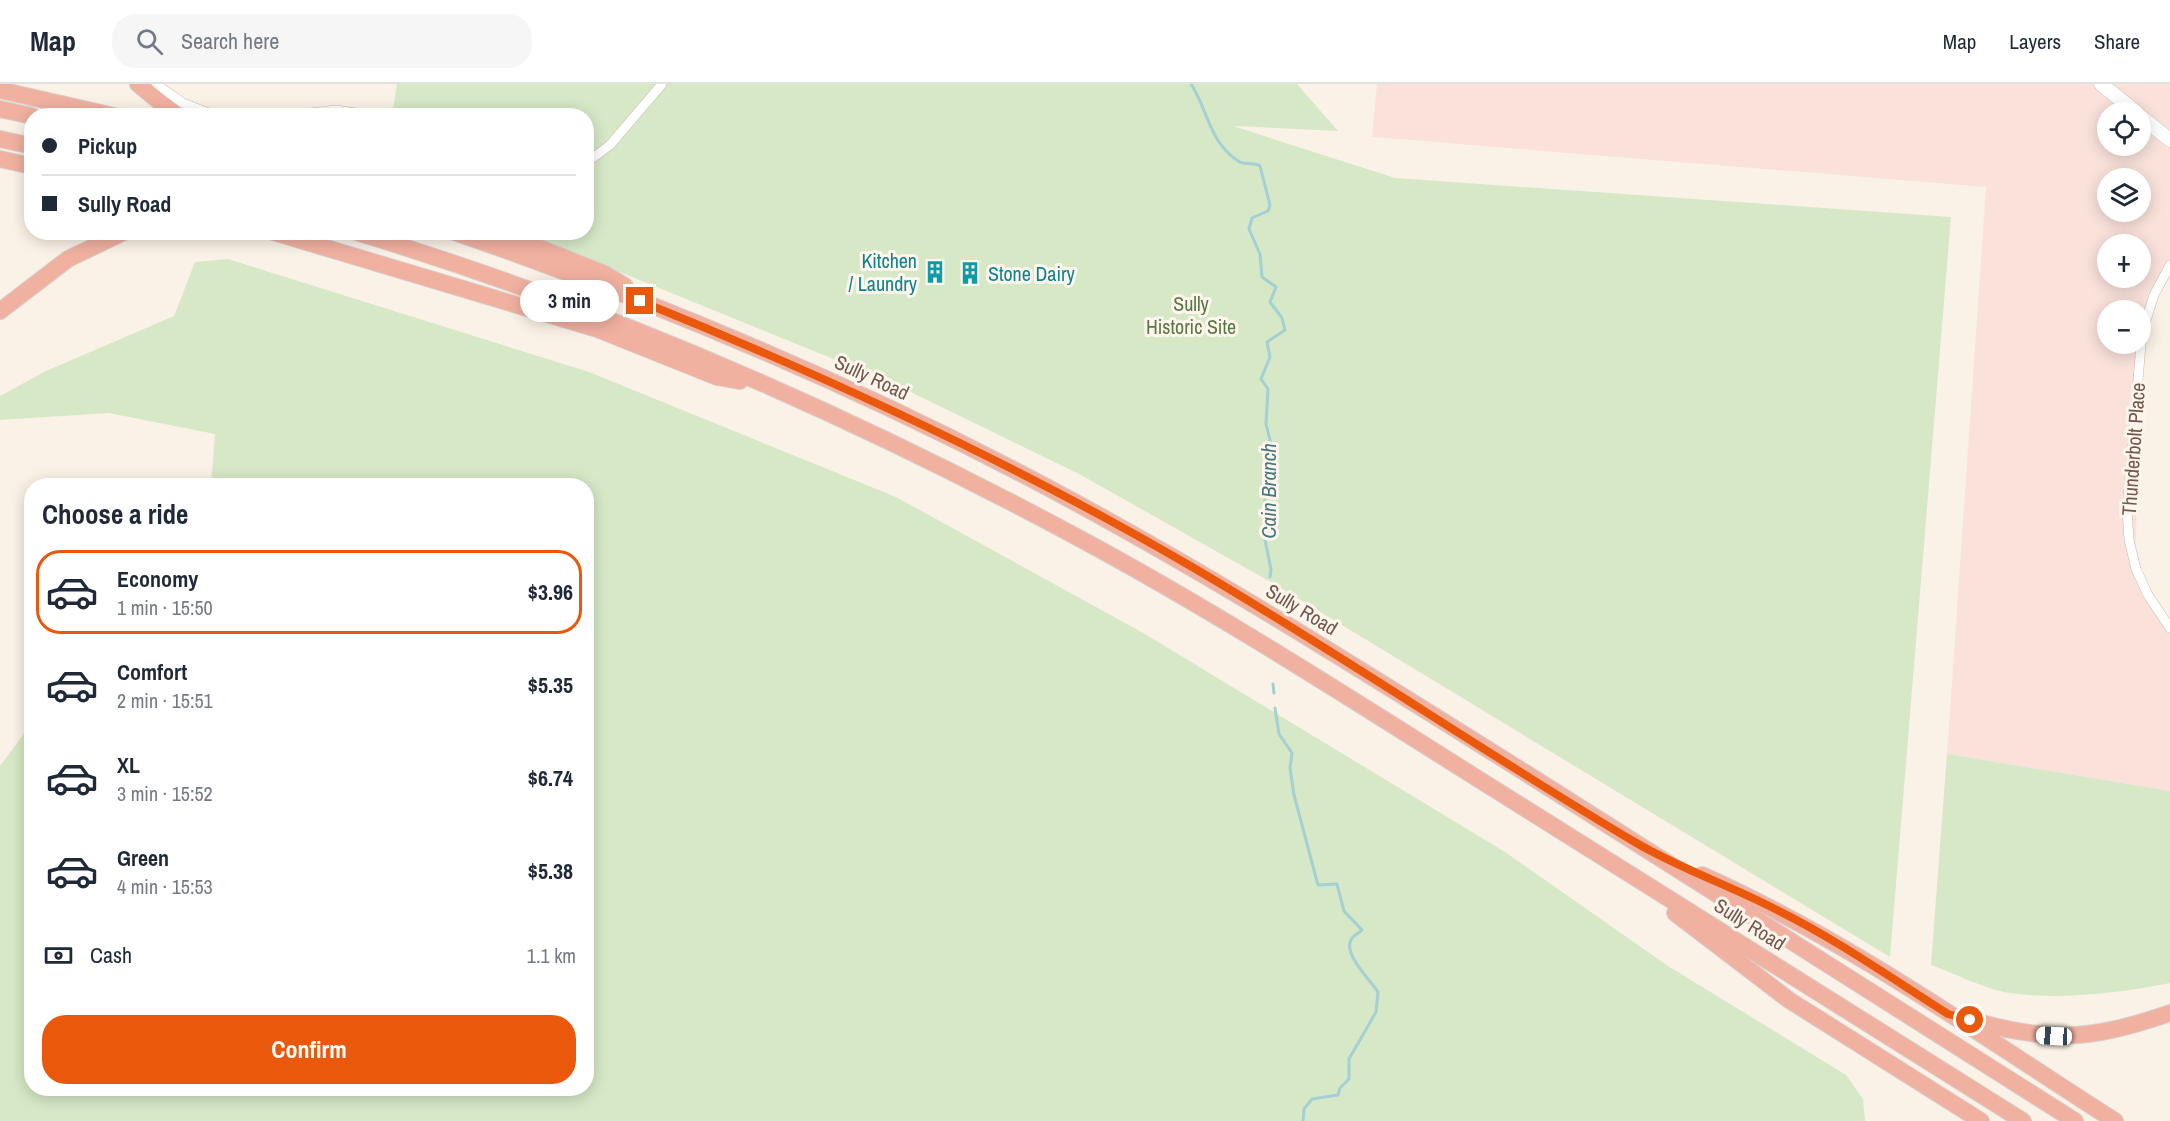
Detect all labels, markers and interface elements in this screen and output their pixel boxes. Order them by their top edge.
search box [112,14,532,68]
text: Map [30,22,76,60]
icon: search [133,25,166,58]
text: Search here [181,26,279,56]
text: Map [1943,27,1976,56]
text: Layers [2009,27,2061,56]
text: Share [2094,27,2140,56]
map controls [2097,102,2151,354]
button: locate [2097,102,2151,156]
text: Pickup [78,131,137,161]
button: layers [2097,168,2151,222]
text: Sully Road [78,189,171,219]
button: + [2097,234,2151,288]
place label: Kitchen / Laundry [849,247,918,297]
building icon: Kitchen / Laundry [922,259,948,285]
building icon: Stone Dairy [957,260,983,286]
place label: Stone Dairy [988,260,1075,287]
callout: 3 min [520,280,619,322]
text: 3 min [548,287,591,314]
route end [626,287,653,314]
park label: Sully Historic Site [1146,290,1236,340]
button: − [2097,300,2151,354]
street label: Sully Road [830,348,914,406]
street label: Thunderbolt Place [2115,382,2151,516]
water label: Cain Branch [1254,443,1283,539]
text: Choose a ride [42,496,188,532]
text: Economy [117,564,198,594]
icon: car [45,565,99,619]
text: $3.96 [528,577,573,607]
street label: Sully Road [1261,577,1343,641]
text: 1 min · 15:50 [117,594,213,621]
text: Comfort [117,657,187,687]
icon: car [45,658,99,712]
text: $5.35 [528,670,573,700]
text: 2 min · 15:51 [117,687,213,714]
text: XL [117,750,140,780]
icon: car [45,751,99,805]
text: $6.74 [528,763,573,793]
text: 3 min · 15:52 [117,780,213,807]
text: Green [117,843,169,873]
icon: car [45,844,99,898]
text: $5.38 [528,856,573,886]
text: 4 min · 15:53 [117,873,213,900]
street label: Sully Road [1709,892,1791,956]
icon: cash [42,939,75,972]
text: Cash [90,940,132,970]
text: 1.1 km [527,942,576,969]
route start [1956,1006,1983,1033]
button: Confirm [42,1015,576,1084]
car [2036,1026,2072,1046]

